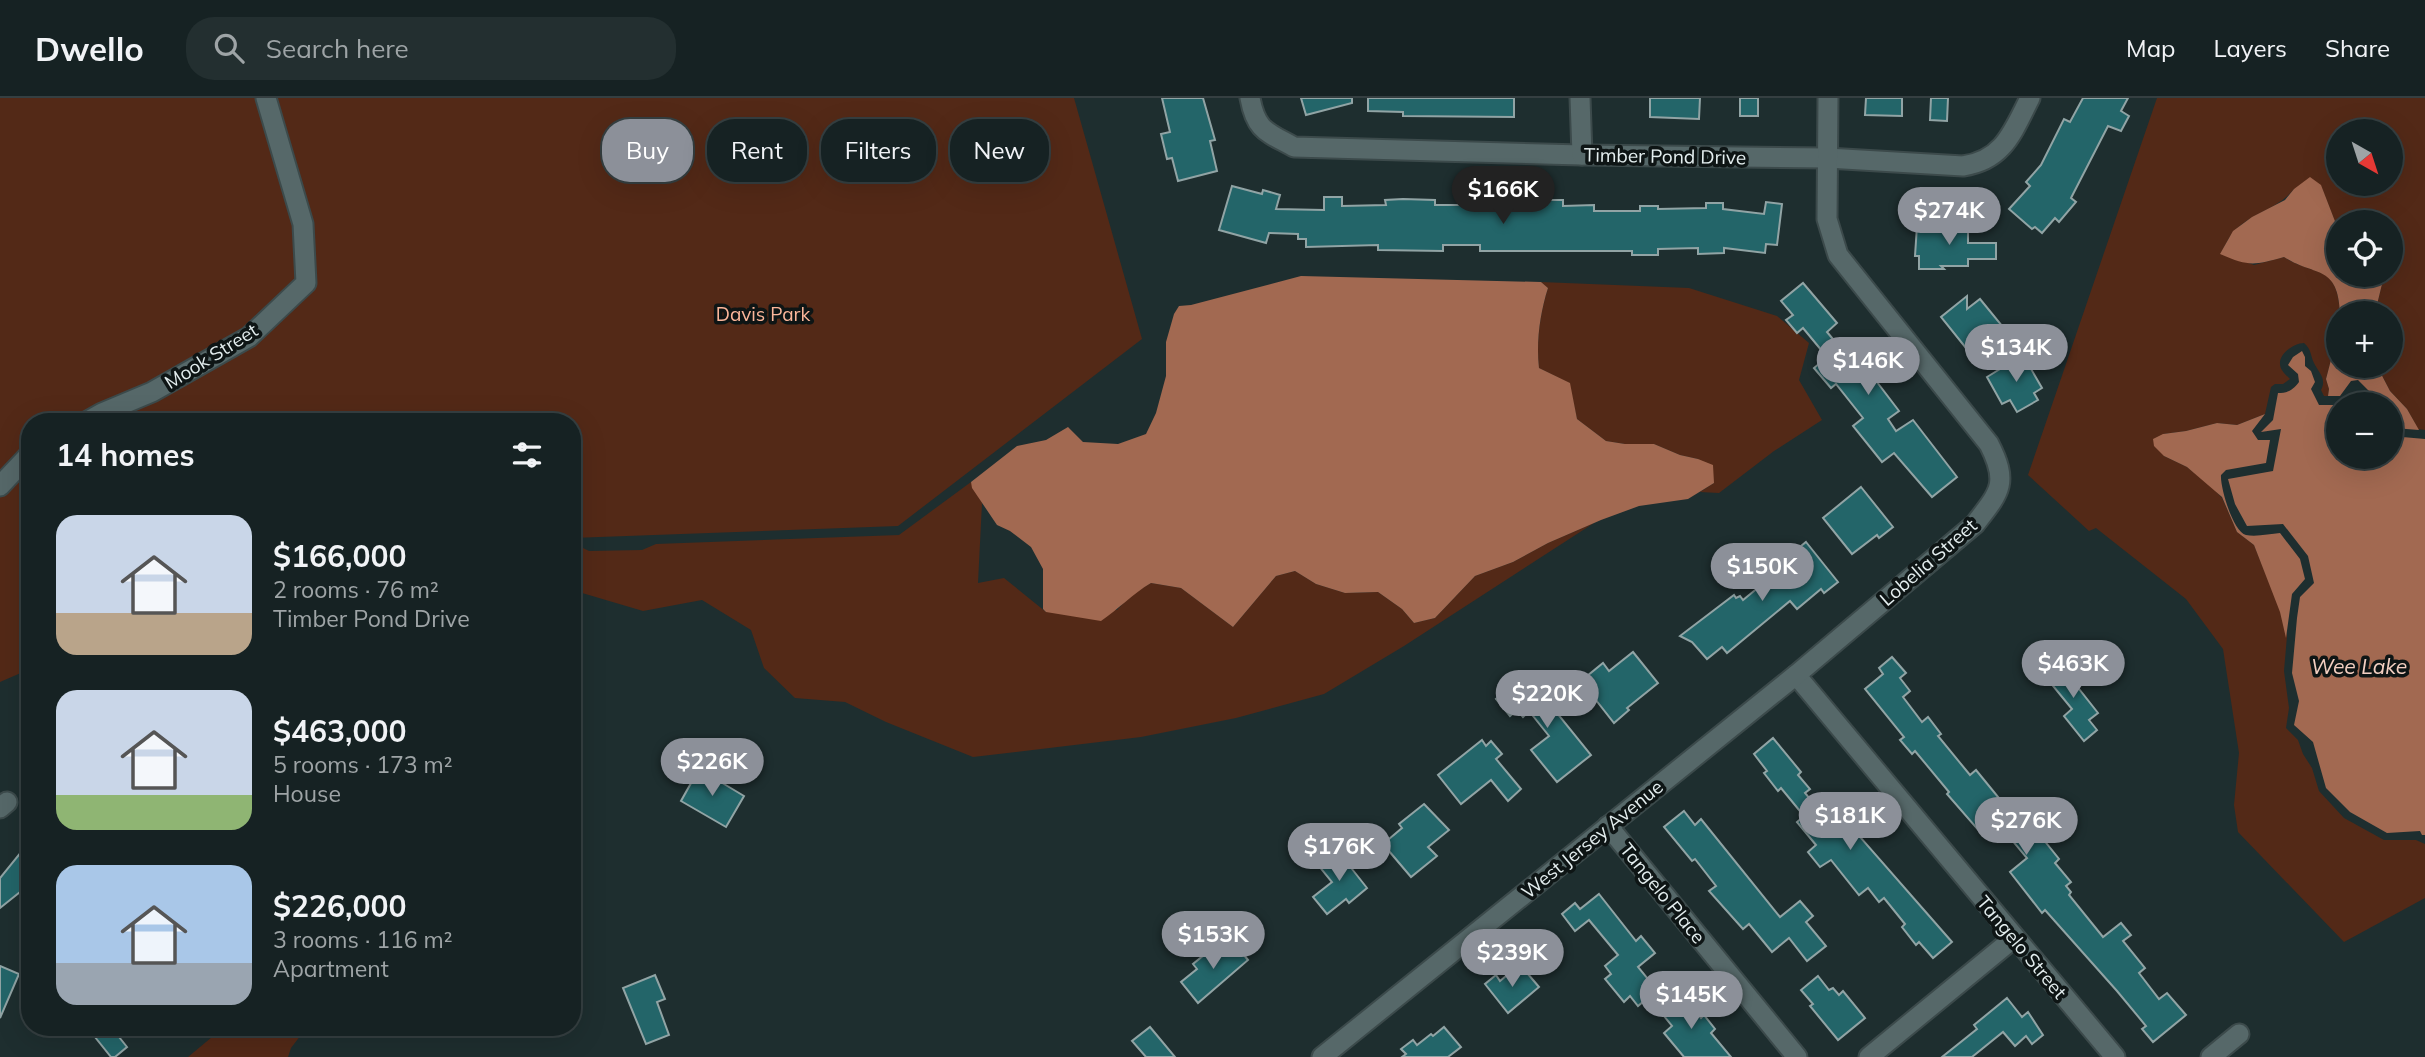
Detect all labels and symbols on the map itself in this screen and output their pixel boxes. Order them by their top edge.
north arrow [2326,119,2403,196]
street label: Timber Pond Drive [1584,143,1746,169]
pin: $166K [1454,166,1552,226]
pin: $274K [1900,188,1998,247]
park label: Davis Park [716,302,810,326]
street label: Mook Street [160,318,262,394]
pin: $134K [1967,324,2065,384]
pin: $146K [1819,338,1917,397]
street label: Lobelia Street [1875,513,1982,611]
pin: $150K [1713,544,1811,603]
pin: $463K [2024,640,2122,700]
water label: Wee Lake [2311,653,2407,679]
pin: $220K [1498,670,1596,730]
pin: $226K [663,738,761,798]
street label: West Jersey Avenue [1516,774,1668,904]
pin: $181K [1801,792,1899,852]
pin: $276K [1977,798,2075,857]
pin: $176K [1290,824,1388,883]
street label: Tangelo Place [1615,838,1711,948]
street label: Tangelo Street [1972,891,2072,1004]
pin: $153K [1164,912,1262,971]
pin: $239K [1463,930,1561,989]
pin: $145K [1642,972,1740,1031]

